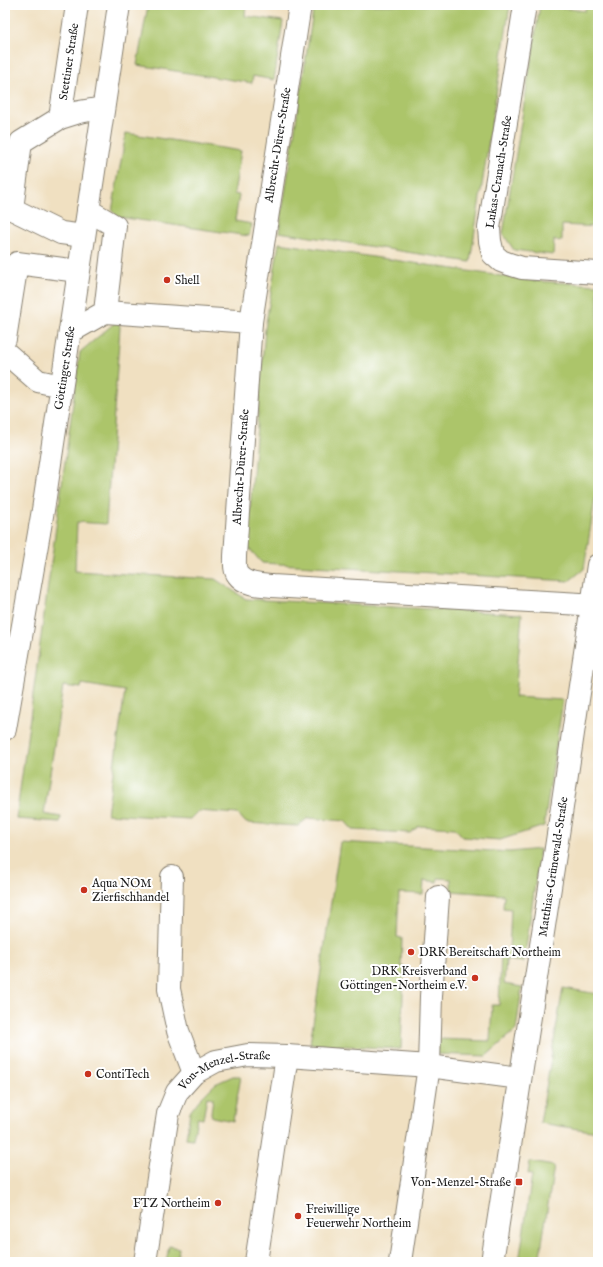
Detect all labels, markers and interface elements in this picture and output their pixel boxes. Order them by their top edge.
street label: Stettiner Straße [55,22,82,101]
street label: Albrecht-Dürer-Straße [261,86,295,205]
street label: Lukas-Cranach-Straße [483,114,515,230]
place label: Shell [175,273,200,288]
marker: Shell [162,275,172,285]
street label: Göttinger Straße [51,324,78,411]
street label: Albrecht-Dürer-Straße [229,408,253,526]
street label: Matthias-Grünewald-Straße [535,795,571,938]
place label: Aqua NOM Zierfischhandel [91,876,170,905]
marker: Aqua NOM Zierfischhandel [79,885,89,895]
place label: DRK Bereitschaft Northeim [419,945,561,960]
marker: DRK Bereitschaft Northeim [406,947,416,957]
place label: DRK Kreisverband Göttingen-Northeim e.V. [340,964,468,993]
marker: DRK Kreisverband Göttingen-Northeim e.V. [470,973,480,983]
street label: Von-Menzel-Straße [174,1047,271,1094]
place label: ContiTech [96,1067,150,1082]
marker: ContiTech [83,1069,93,1079]
place label: Von-Menzel-Straße [410,1175,511,1190]
marker: Von-Menzel-Straße [514,1177,524,1187]
place label: FTZ Northeim [133,1196,210,1211]
marker: FTZ Northeim [213,1198,223,1208]
place label: Freiwillige Feuerwehr Northeim [306,1202,411,1231]
marker: Freiwillige Feuerwehr Northeim [293,1211,303,1221]

